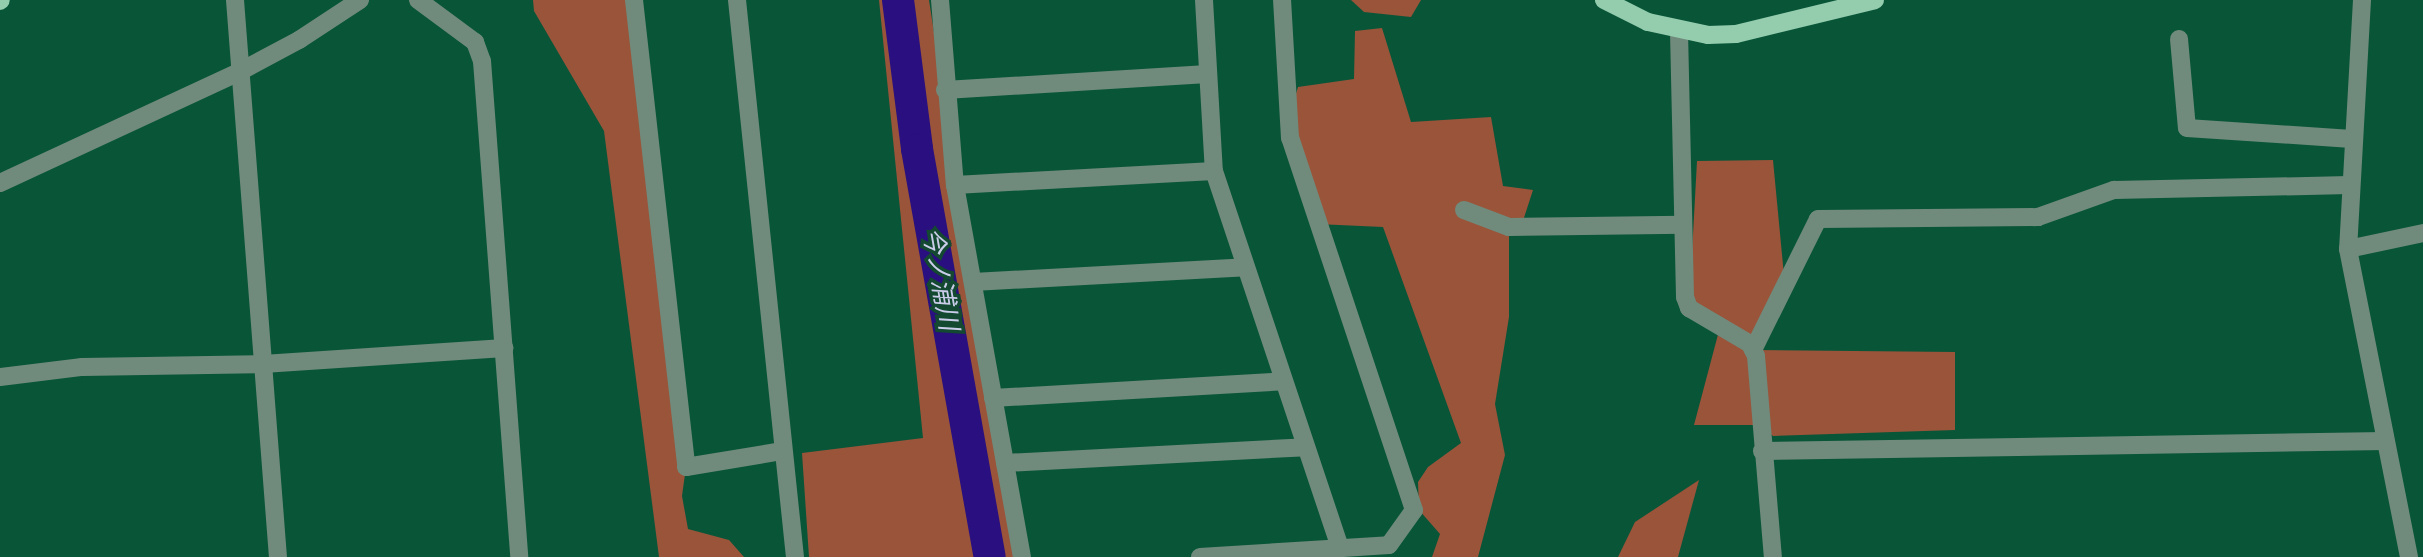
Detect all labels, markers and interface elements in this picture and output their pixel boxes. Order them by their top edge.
water label: 今ノ浦川 [916,225,964,333]

